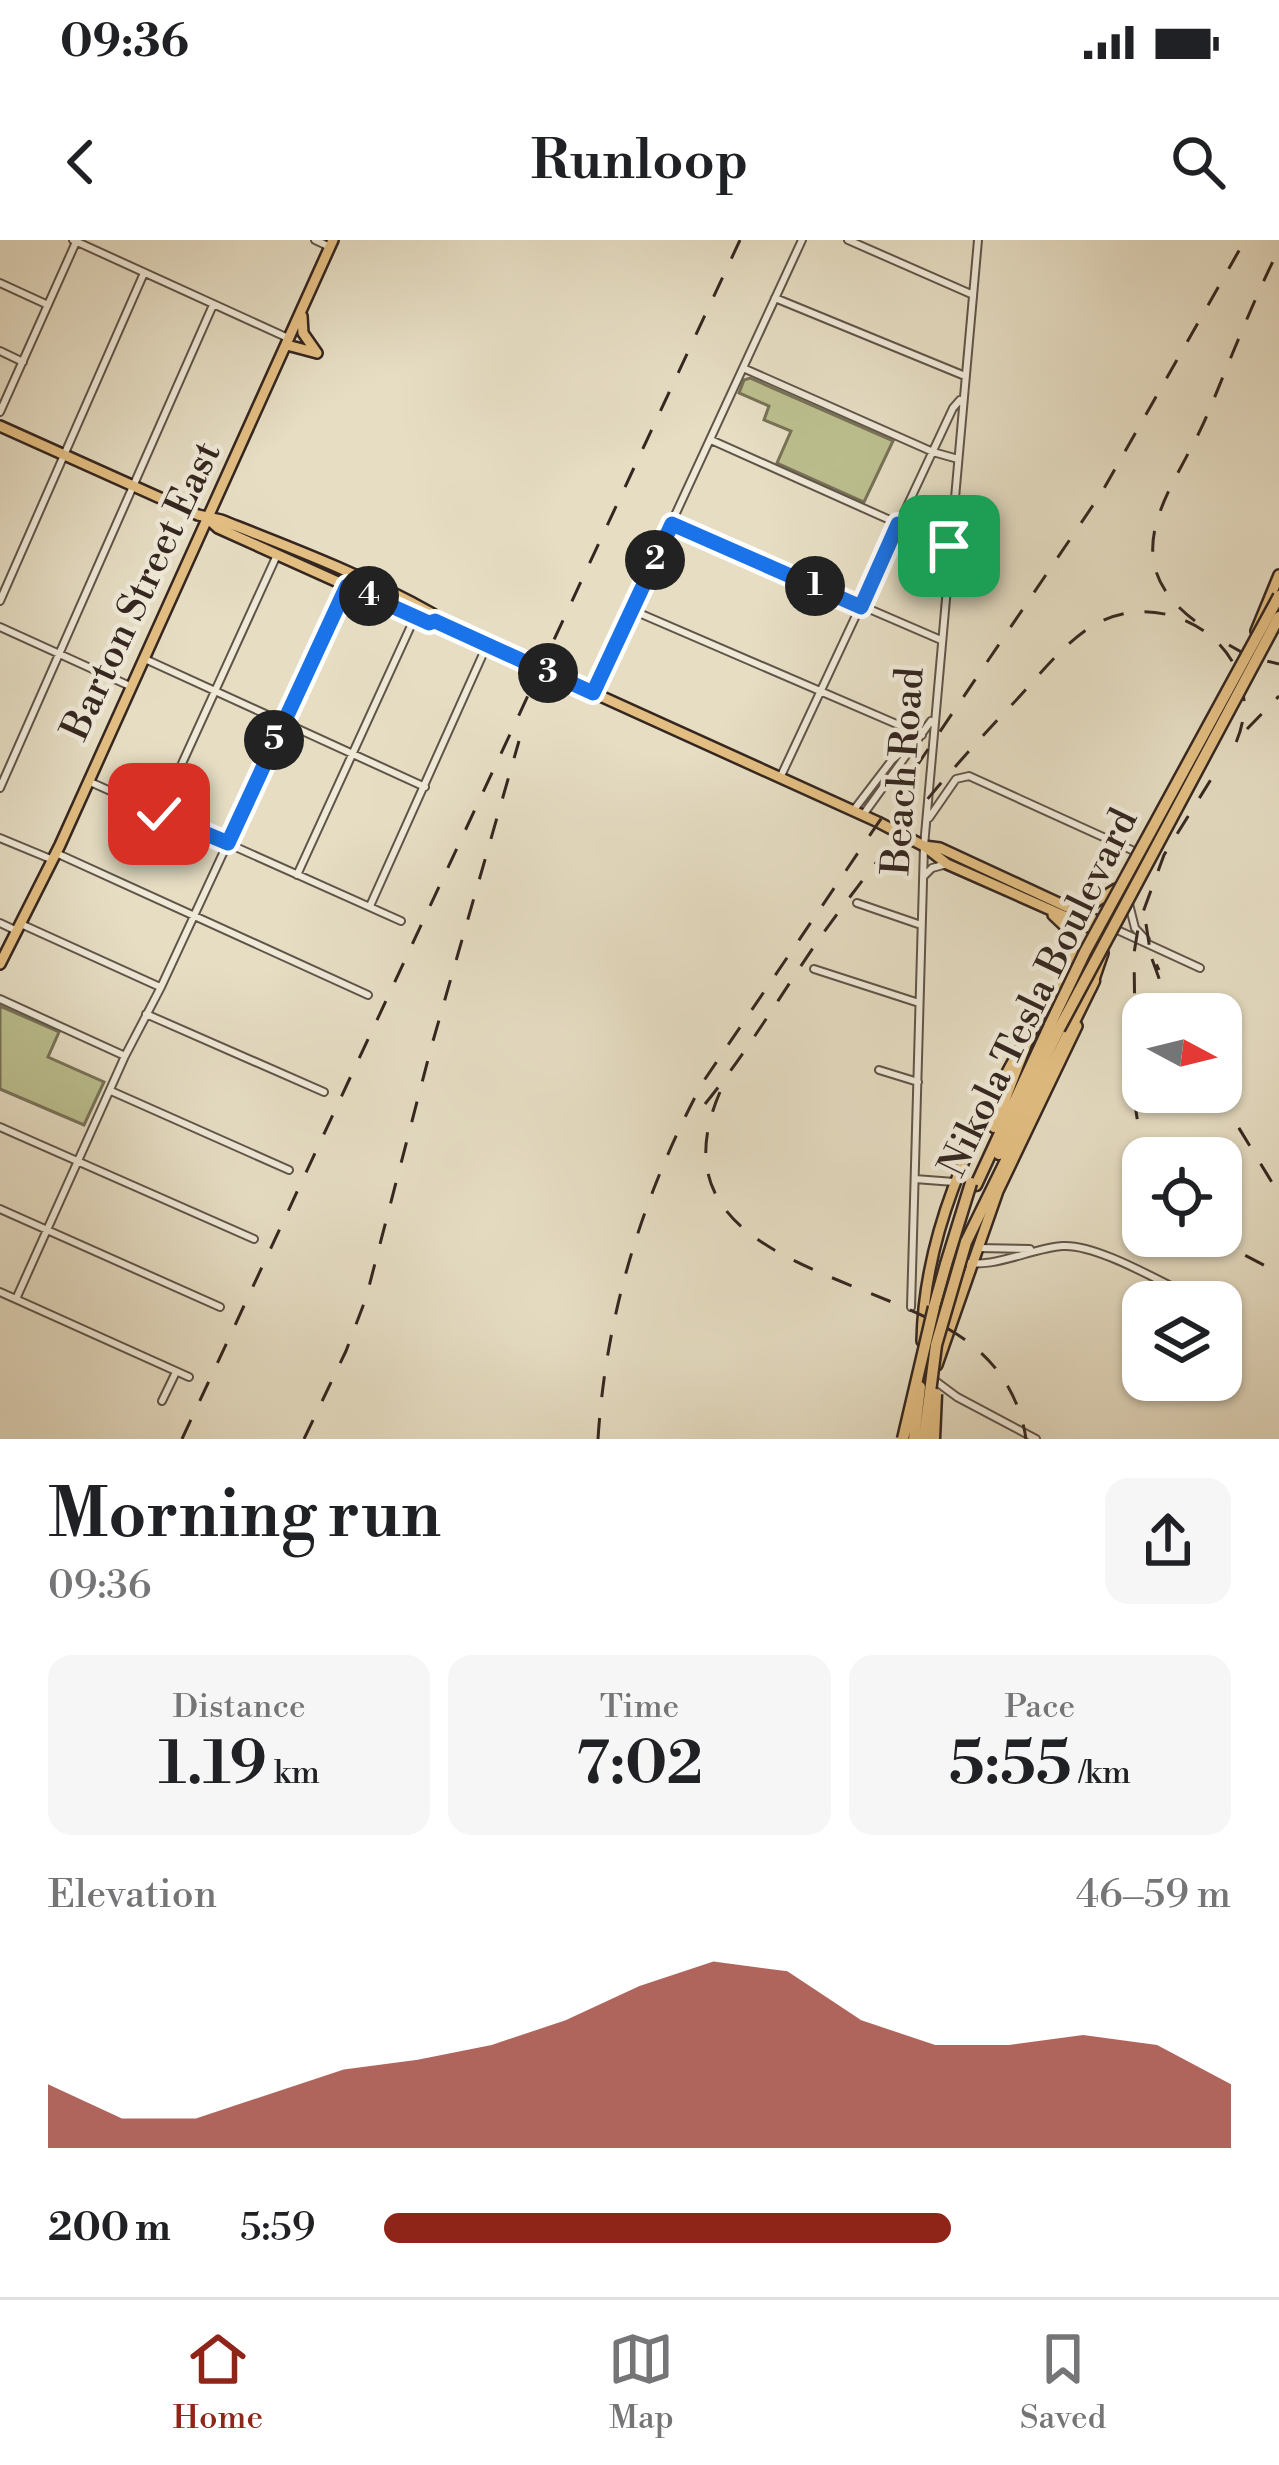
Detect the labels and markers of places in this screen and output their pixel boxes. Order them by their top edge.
pin [898,495,1000,597]
pin: 2 [625,530,685,590]
pin: 1 [785,556,845,616]
pin: 4 [339,566,399,626]
pin: 3 [518,643,578,703]
pin: 5 [244,710,304,770]
pin [108,763,210,865]

